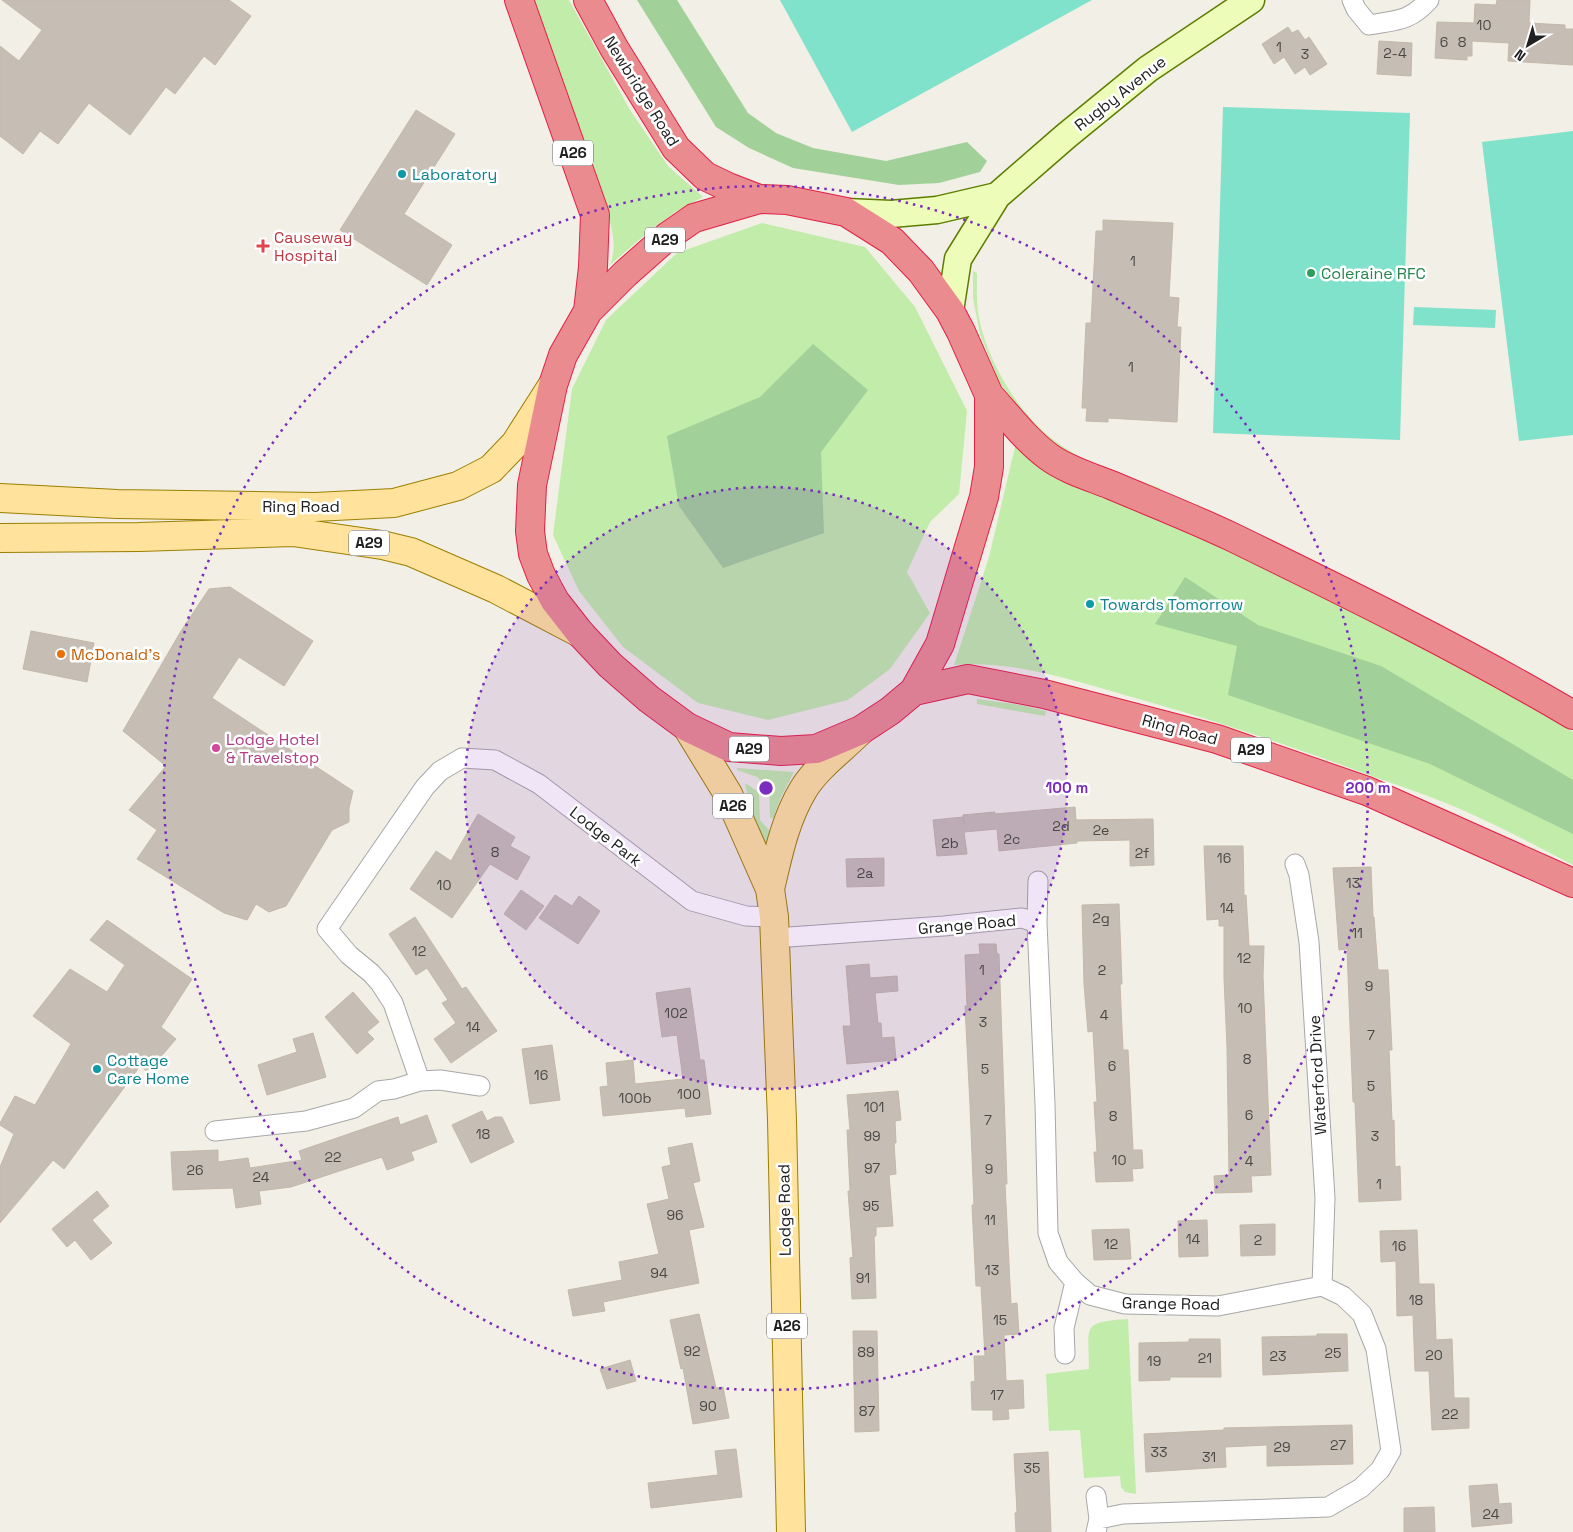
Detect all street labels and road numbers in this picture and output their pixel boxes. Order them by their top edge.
street label: Newbridge Road [599,32,684,150]
street label: Rugby Avenue [1070,51,1170,136]
road number: A26 [553,140,593,166]
road number: A29 [645,228,685,252]
street label: Ring Road [262,496,340,517]
road number: A29 [349,530,389,556]
street label: Ring Road [1140,709,1220,750]
road number: A29 [729,736,769,762]
road number: A29 [1231,738,1271,762]
road number: A26 [713,794,753,818]
street label: Lodge Park [565,802,646,871]
street label: Grange Road [917,910,1017,939]
street label: Waterford Drive [1304,1014,1331,1136]
street label: Lodge Road [773,1164,796,1256]
street label: Grange Road [1122,1292,1220,1315]
road number: A26 [767,1314,807,1338]

